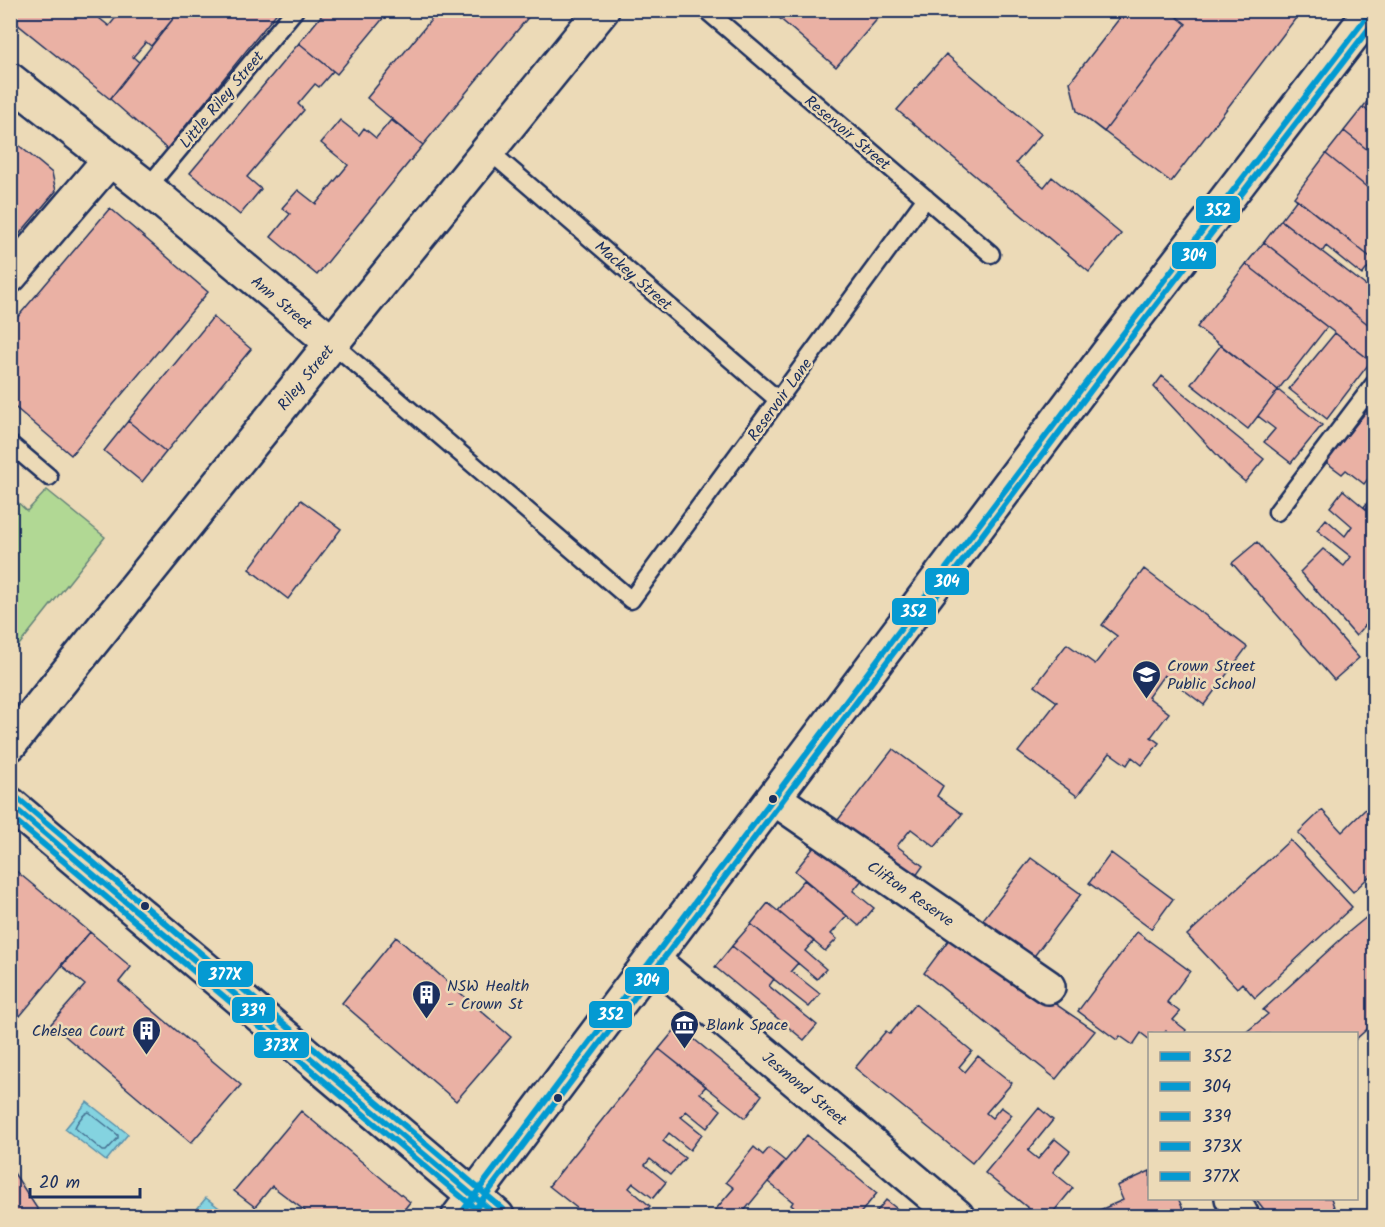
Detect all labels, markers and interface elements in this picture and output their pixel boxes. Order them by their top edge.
street label: Little Riley Street [174,45,271,154]
street label: Reservoir Street [798,90,896,177]
line badge: 352 [1195,195,1241,224]
text: 352 [1204,199,1231,224]
street label: Mackey Street [588,235,678,318]
line badge: 304 [1171,241,1217,270]
text: 304 [1180,244,1207,269]
street label: Ann Street [245,270,318,337]
street label: Riley Street [272,339,341,416]
street label: Reservoir Lane [741,353,819,447]
line badge: 304 [924,567,970,596]
text: 304 [933,570,960,595]
line badge: 352 [891,597,937,626]
text: 352 [900,600,927,625]
place label: Crown Street Public School [1167,654,1256,697]
school or university icon: Crown Street Public School [1130,658,1162,700]
unlabelled marker [767,793,779,805]
street label: Clifton Reserve [861,855,959,934]
unlabelled marker [139,900,151,912]
line badge: 377X [197,960,254,988]
text: 377X [207,963,242,988]
line badge: 304 [624,966,670,995]
text: 304 [633,969,660,994]
place label: NSW Health - Crown St [447,974,529,1017]
building icon: NSW Health - Crown St [410,978,442,1020]
line badge: 339 [231,996,276,1024]
text: 339 [239,999,266,1024]
line badge: 352 [588,1000,633,1029]
text: 352 [597,1003,624,1028]
museum icon: Blank Space [669,1008,701,1050]
place label: Blank Space [706,1013,788,1038]
building icon: Chelsea Court [130,1014,162,1056]
place label: Chelsea Court [32,1019,126,1044]
line badge: 373X [253,1031,310,1059]
legend [1148,1032,1358,1200]
text: 373X [263,1034,299,1059]
text: 352 [1202,1043,1232,1072]
street label: Jesmond Street [756,1046,853,1133]
text: 304 [1202,1073,1231,1102]
unlabelled marker [552,1092,564,1104]
text: 339 [1202,1103,1232,1132]
text: 373X [1202,1133,1243,1162]
scale bar [30,1161,140,1199]
text: 377X [1202,1163,1241,1192]
text: 20 m [39,1169,80,1198]

